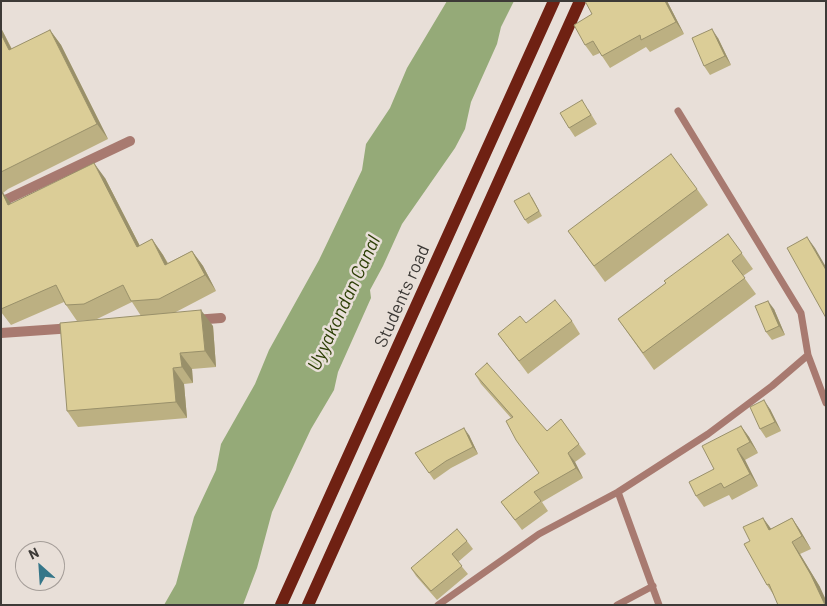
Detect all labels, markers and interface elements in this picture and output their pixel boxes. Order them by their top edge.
water label: Uyyakondan Canal [303,232,385,374]
street label: Students road [370,241,434,351]
north arrow [15,541,65,591]
text: N [26,543,42,563]

